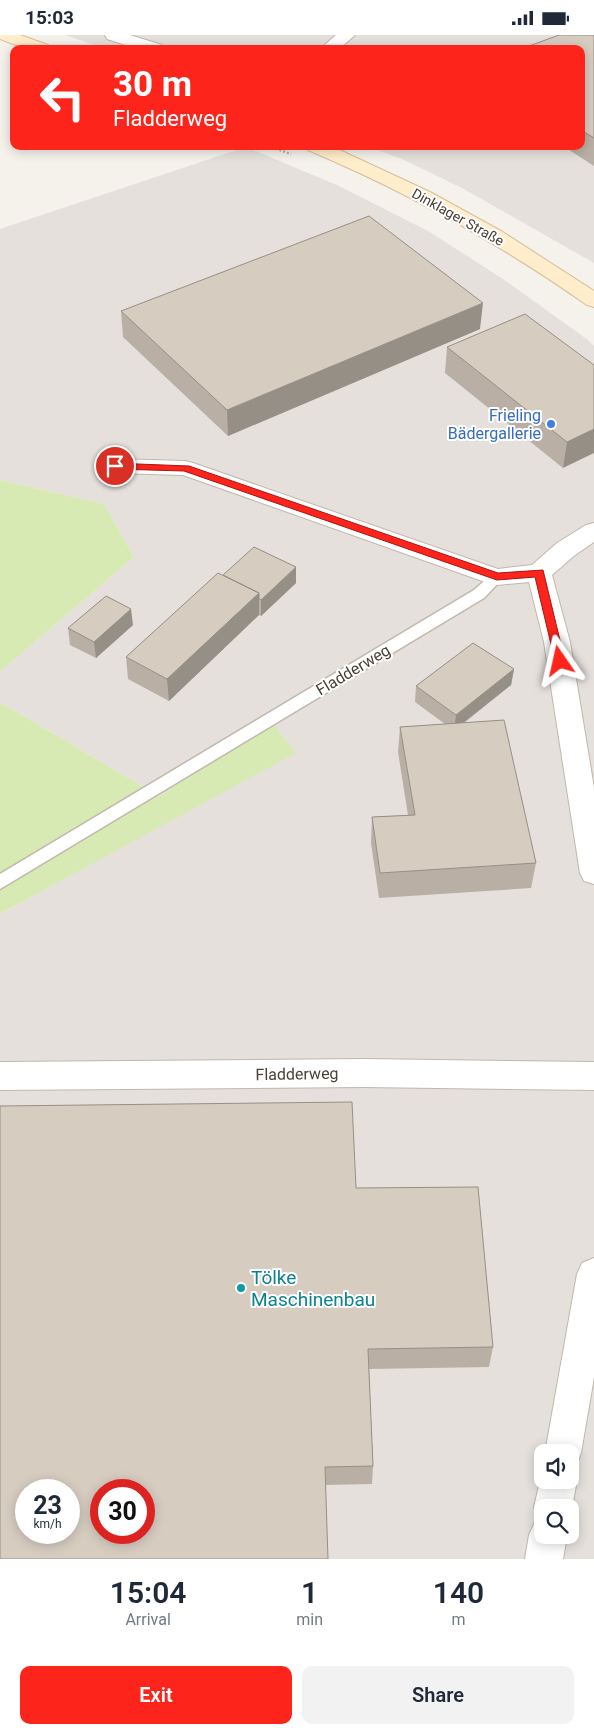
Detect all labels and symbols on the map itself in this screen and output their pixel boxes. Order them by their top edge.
street label: Dinklager Straße [409,185,507,249]
place label: Frieling Bädergallerie [448,406,541,443]
marker: Frieling Bädergallerie [545,418,557,430]
pin [94,445,136,487]
position arrow [533,634,585,686]
street label: Fladderweg [313,640,393,700]
street label: Fladderweg [255,1064,339,1084]
place label: Tölke Maschinenbau [251,1266,375,1311]
marker: Tölke Maschinenbau [235,1282,247,1294]
speed limit sign: 30 [90,1479,155,1544]

